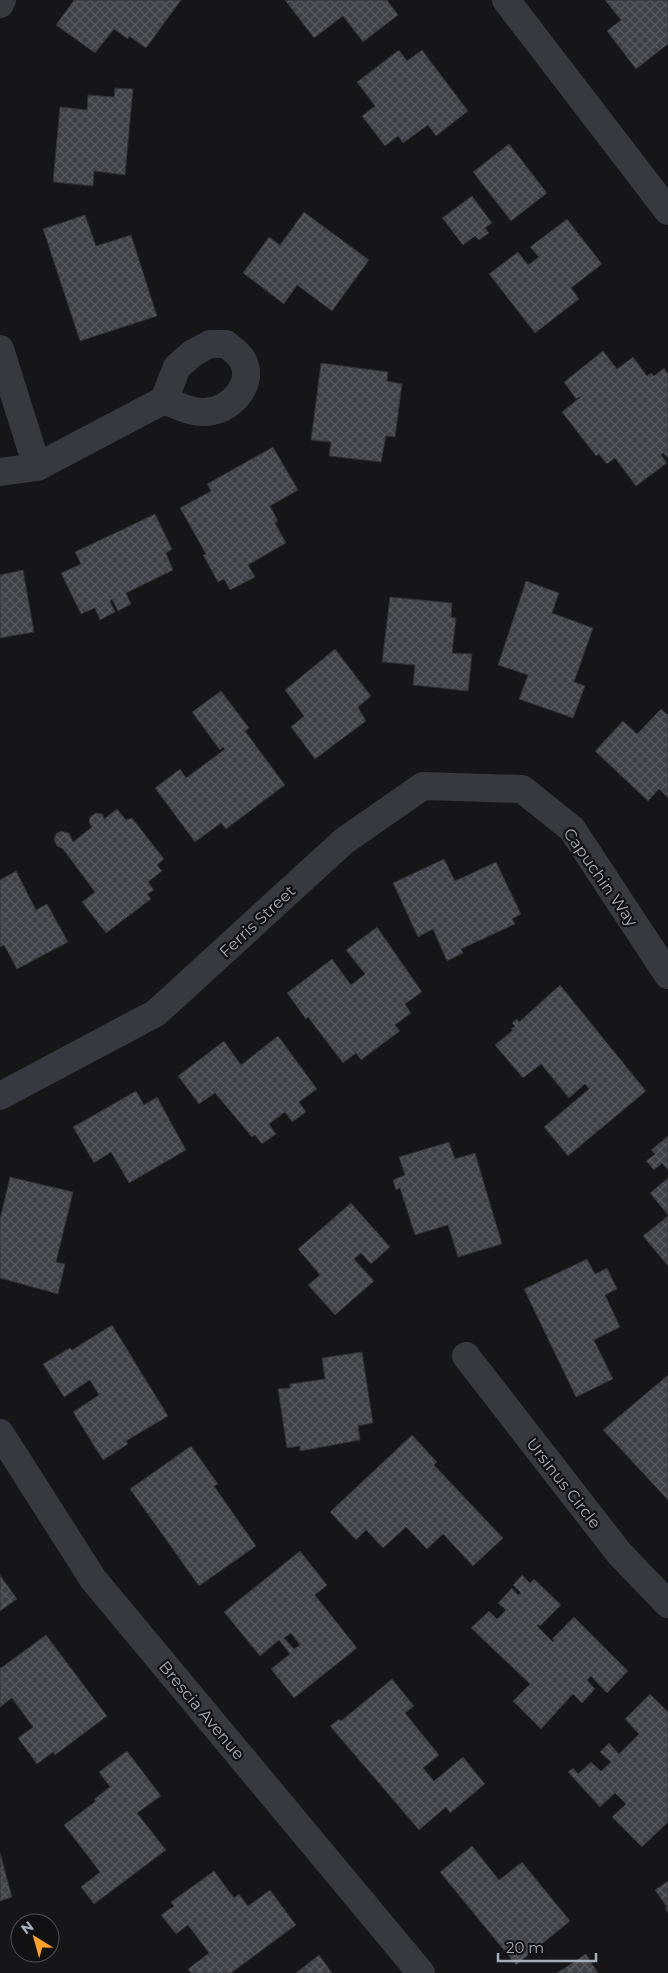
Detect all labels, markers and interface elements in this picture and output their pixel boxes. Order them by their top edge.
street label: Capuchin Way [560,824,642,930]
street label: Ferris Street [215,881,300,961]
street label: Ursinus Circle [522,1434,605,1532]
street label: Brescia Avenue [155,1657,248,1764]
north arrow [10,1913,60,1963]
text: N [17,1917,37,1938]
scale bar [498,1930,596,1962]
text: 20 m [506,1938,544,1957]

